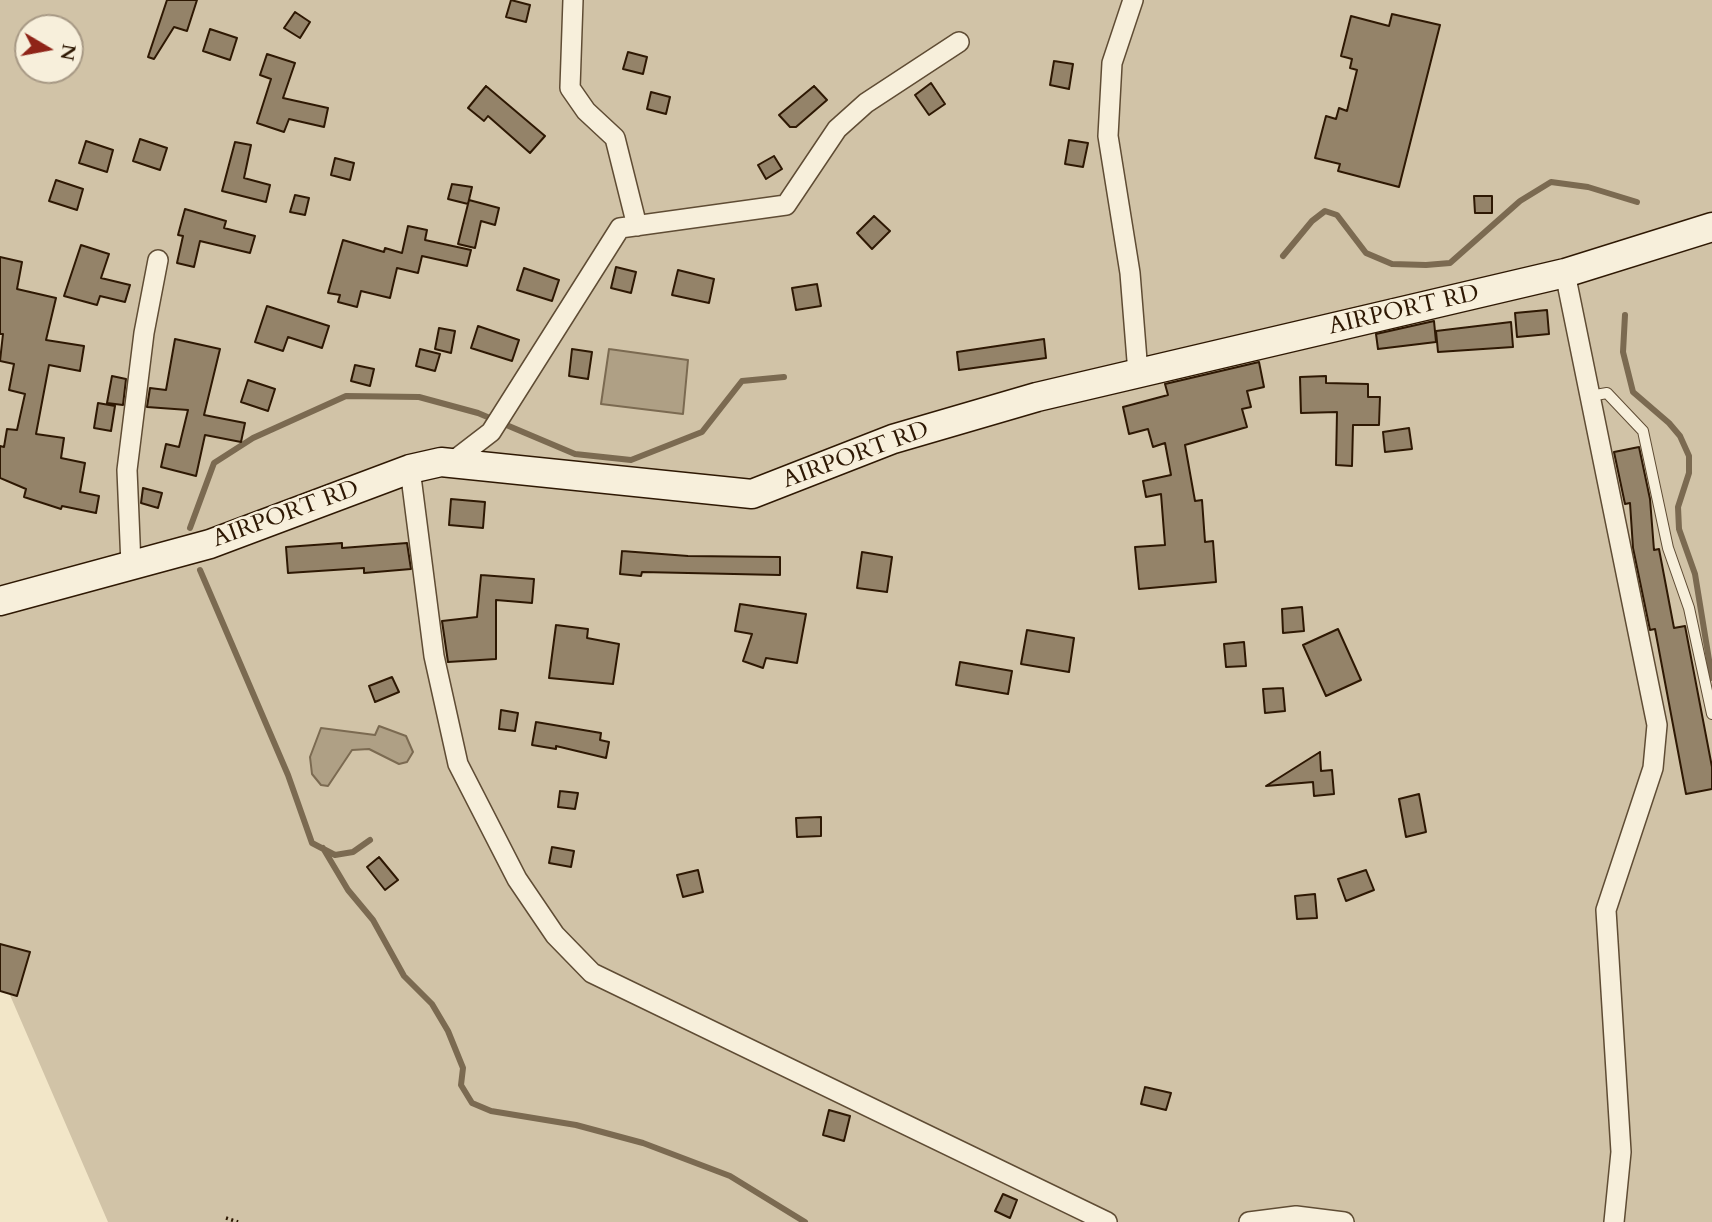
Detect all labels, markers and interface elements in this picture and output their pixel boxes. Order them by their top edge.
north arrow [14,14,84,84]
text: N [53,42,82,63]
street label: AIRPORT RD [1326,280,1482,342]
street label: AIRPORT RD [779,416,933,496]
street label: AIRPORT RD [209,475,363,555]

